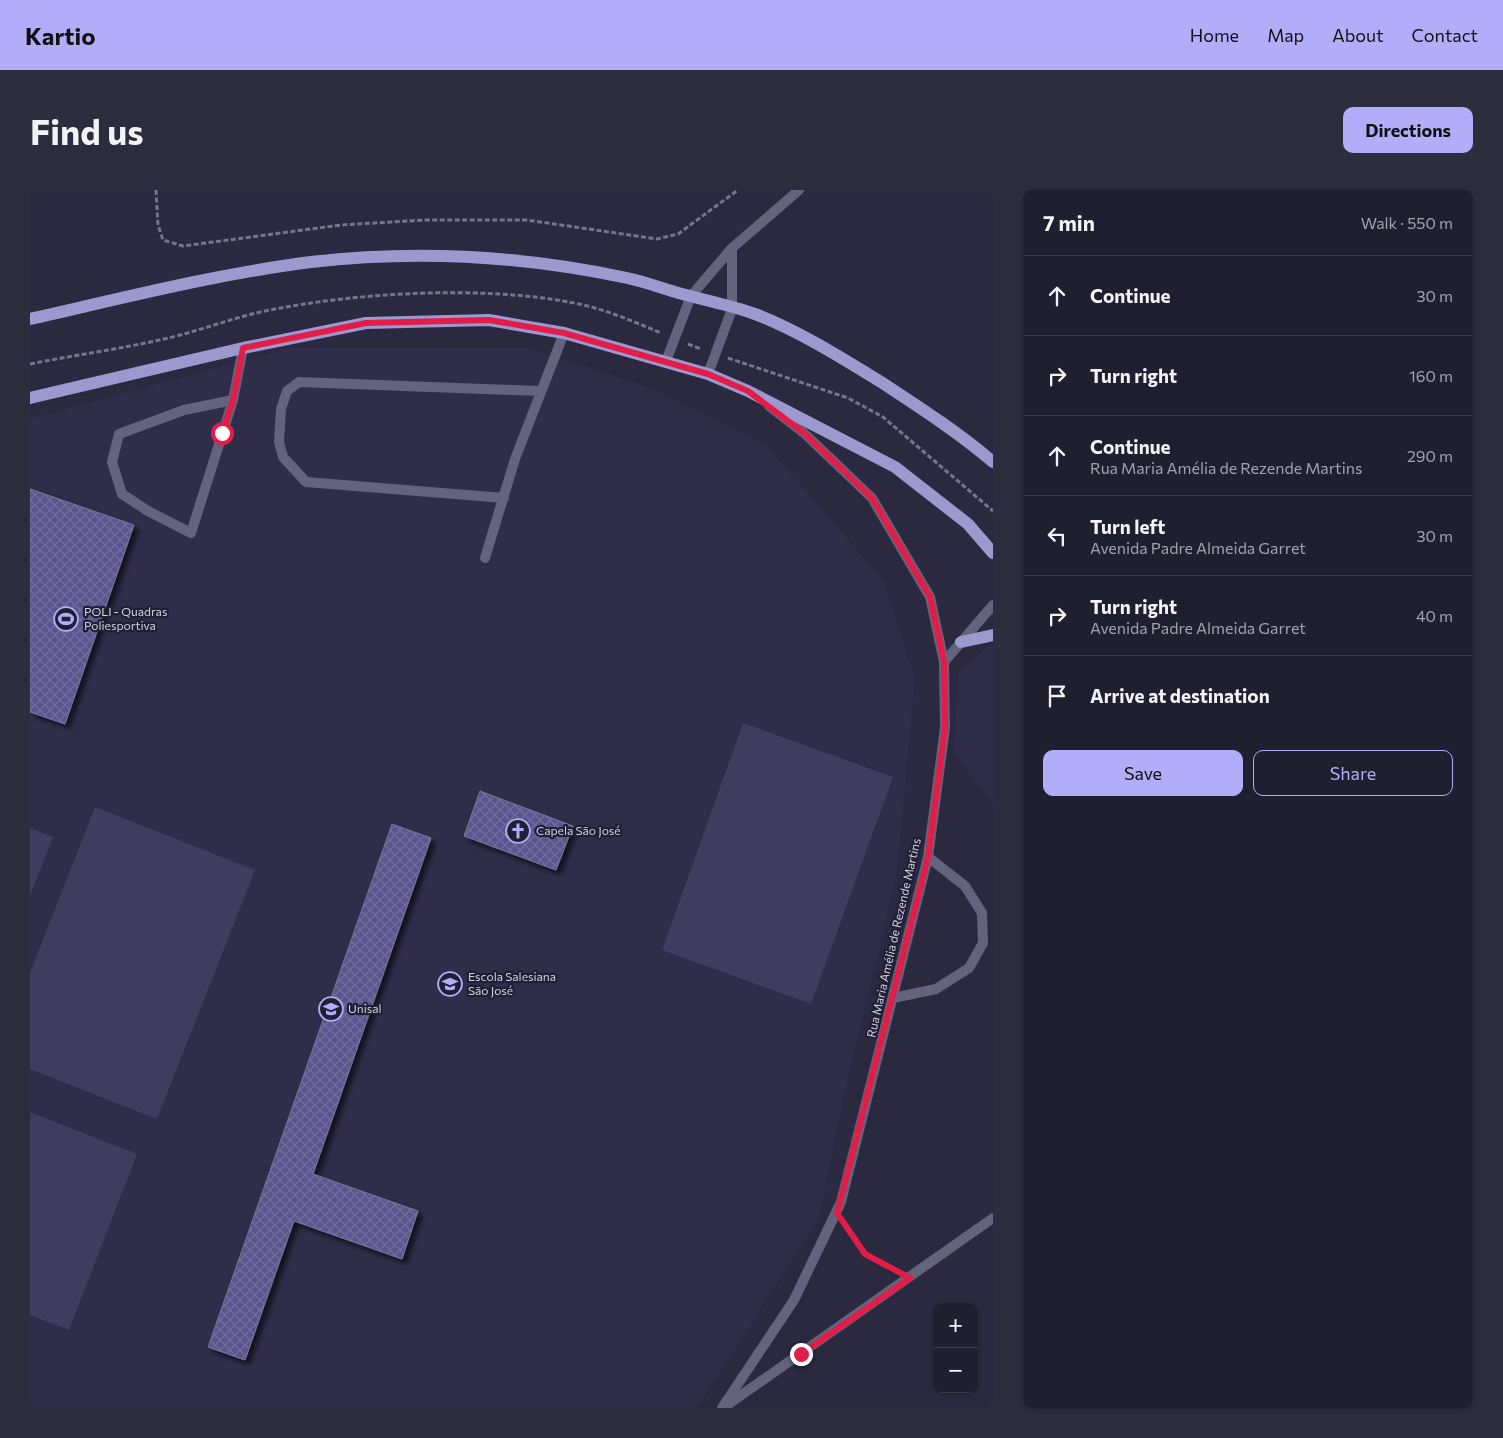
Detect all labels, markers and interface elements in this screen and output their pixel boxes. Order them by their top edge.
text: Kartio [25,21,95,50]
text: Home [1190,24,1239,46]
text: Map [1267,24,1304,46]
text: About [1332,24,1384,46]
text: Contact [1412,24,1478,46]
button: Directions [1343,107,1473,153]
text: Find us [30,109,144,152]
text: 7 min [1043,210,1095,235]
text: Walk · 550 m [1361,213,1453,232]
icon: ahead [1043,282,1071,310]
text: Continue [1090,284,1170,307]
text: 30 m [1416,286,1453,305]
icon: right [1043,362,1071,390]
text: Turn right [1090,364,1177,387]
text: 160 m [1409,366,1453,385]
route start [211,422,234,445]
text: Continue [1090,435,1170,458]
icon: ahead [1043,442,1071,470]
text: 290 m [1407,446,1453,465]
text: Rua Maria Amélia de Rezende Martins [1090,458,1362,477]
text: Turn left [1090,515,1165,538]
icon: left [1043,522,1071,550]
text: 30 m [1416,526,1453,545]
text: Avenida Padre Almeida Garret [1090,538,1306,557]
text: Turn right [1090,595,1177,618]
icon: right [1043,602,1071,630]
place label: POLI - Quadras Poliesportiva [84,604,167,632]
sports icon: POLI - Quadras Poliesportiva [53,606,79,632]
text: 40 m [1416,606,1453,625]
text: Avenida Padre Almeida Garret [1090,618,1306,637]
icon: arrive [1043,682,1071,710]
text: Arrive at destination [1090,684,1270,707]
button: Save [1043,750,1243,796]
button: Share [1253,750,1453,796]
church icon: Capela São José [505,818,531,844]
place label: Capela São José [536,823,621,838]
street label: Rua Maria Amélia de Rezende Martins [863,837,923,1039]
place label: Escola Salesiana São José [468,969,556,998]
school or university icon: Escola Salesiana São José [437,971,463,997]
school or university icon: Unisal [318,996,344,1022]
place label: Unisal [348,1001,382,1015]
map controls [933,1303,978,1393]
button: + [933,1303,978,1348]
route end [790,1343,813,1366]
button: − [933,1348,978,1393]

